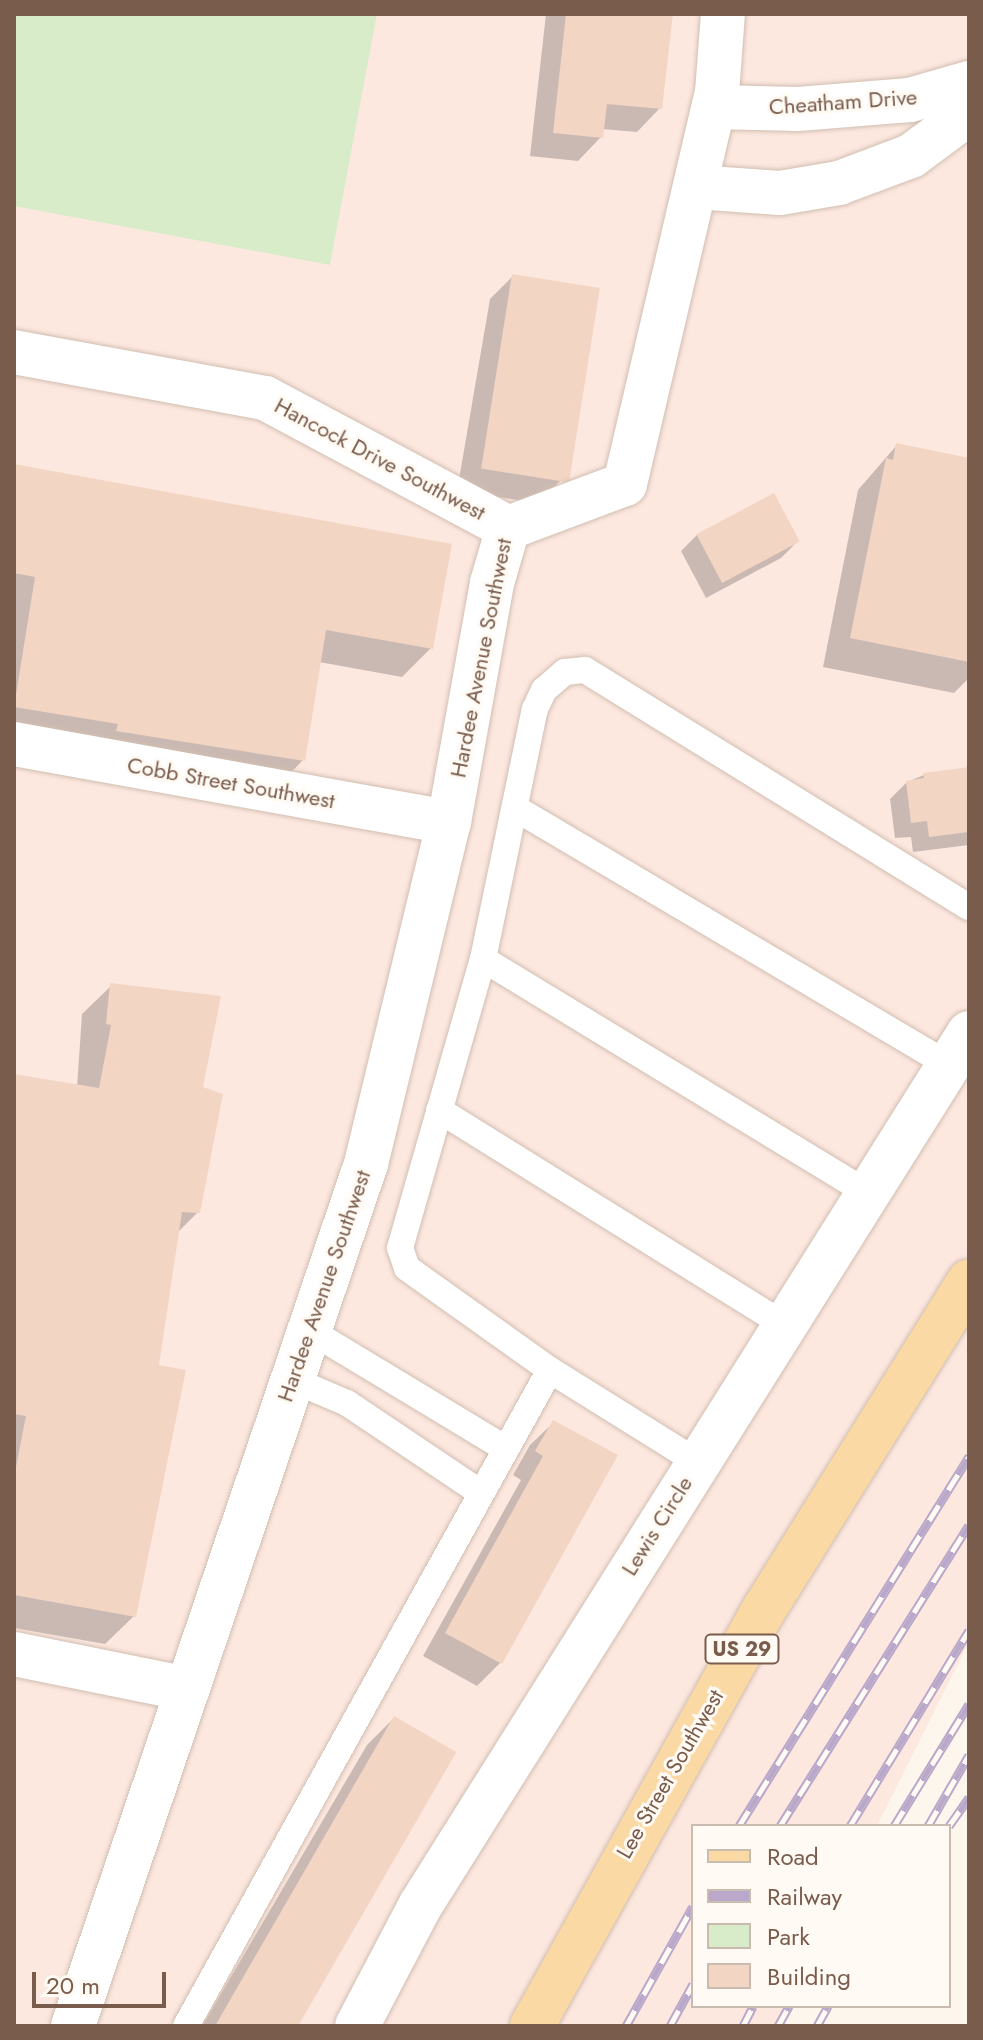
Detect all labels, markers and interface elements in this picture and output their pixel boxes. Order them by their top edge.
street label: Cheatham Drive [768,84,918,120]
street label: Hancock Drive Southwest [270,392,490,526]
street label: Hardee Avenue Southwest [445,536,517,780]
street label: Cobb Street Southwest [125,752,337,814]
street label: Hardee Avenue Southwest [272,1167,376,1405]
street label: Lewis Circle [616,1472,698,1580]
road number: US 29 [704,1633,780,1665]
street label: Lee Street Southwest [611,1685,729,1863]
legend [691,1824,951,2008]
text: Road [767,1839,819,1874]
text: Railway [767,1879,842,1914]
text: Park [767,1919,810,1954]
scale bar [36,1956,170,2006]
text: Building [767,1959,851,1994]
text: 20 m [46,1968,100,2003]

